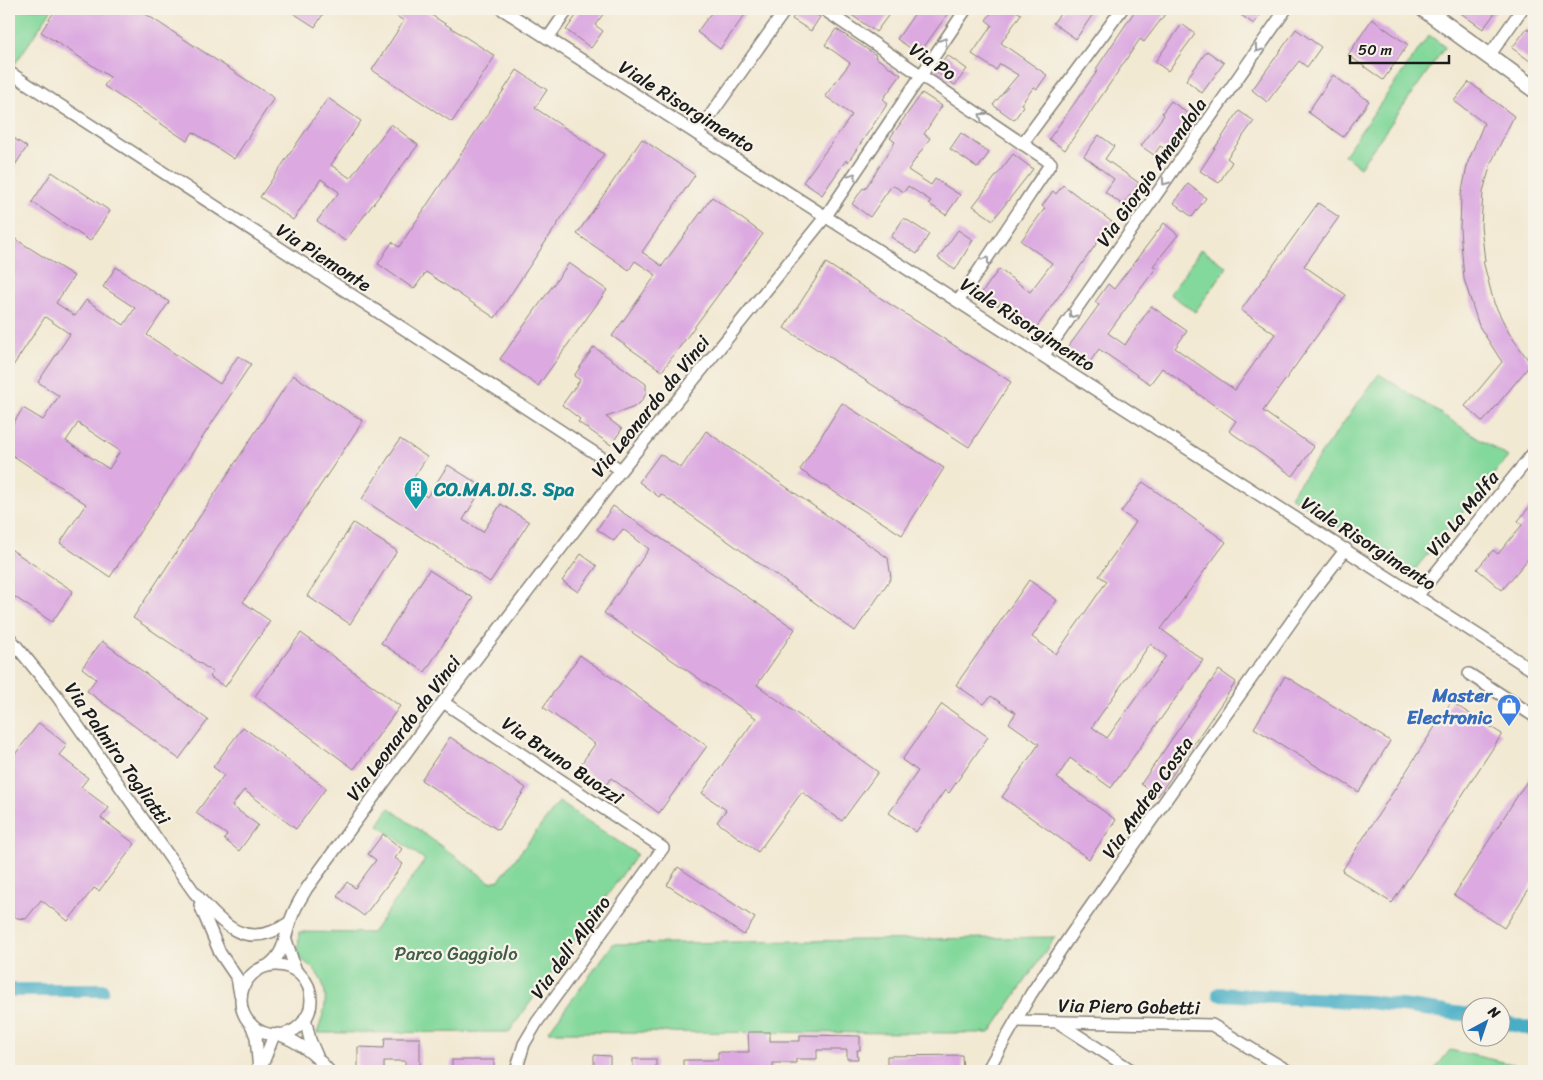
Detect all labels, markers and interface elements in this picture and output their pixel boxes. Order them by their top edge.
scale bar [1350,32,1449,64]
street label: Via Po [902,33,963,90]
one-way arrow [938,37,948,46]
text: 50 m [1358,37,1393,63]
one-way arrow [1255,43,1264,52]
street label: Viale Risorgimento [612,51,762,162]
street label: Via Giorgio Amendola [1087,90,1216,254]
one-way arrow [978,113,988,122]
one-way arrow [847,172,856,181]
one-way arrow [1162,176,1171,185]
street label: Via Piemonte [269,214,378,301]
one-way arrow [980,256,989,265]
street label: Viale Risorgimento [953,268,1102,381]
one-way arrow [1069,309,1078,318]
street label: Via Leonardo da Vinci [582,327,719,485]
street label: Via La Malfa [1417,463,1508,563]
place label: CO.MA.DI.S. Spa [433,473,575,506]
building icon: CO.MA.DI.S. Spa [403,476,429,510]
street label: Viale Risorgimento [1294,487,1443,600]
street label: Via Leonardo da Vinci [337,648,470,808]
street label: Via Palmiro Togliatti [56,675,180,832]
place label: Master Electronic [1407,679,1493,734]
shop icon: Master Electronic [1496,693,1522,727]
street label: Via Bruno Buozzi [495,707,631,814]
street label: Via Andrea Costa [1093,729,1202,865]
street label: Via dell'Alpino [521,888,620,1006]
park label: Parco Gaggiolo [394,937,518,970]
street label: Via Piero Gobetti [1058,989,1201,1024]
north arrow [1460,998,1510,1048]
text: N [1482,999,1506,1025]

